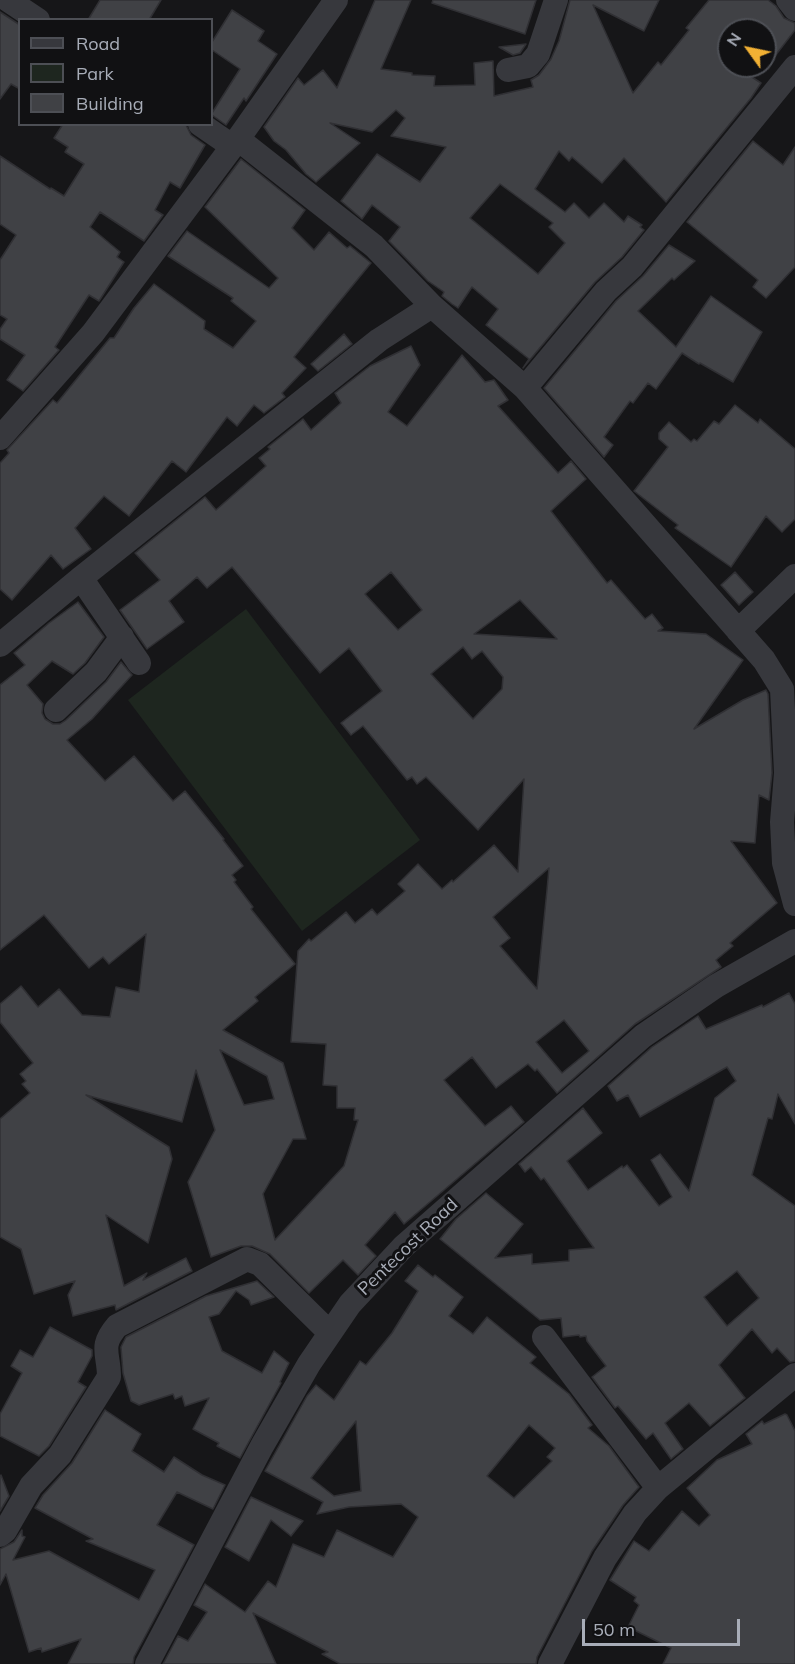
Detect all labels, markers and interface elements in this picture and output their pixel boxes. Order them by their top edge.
legend [18,18,213,126]
north arrow [717,18,777,78]
text: N [722,29,745,50]
text: Road [76,32,120,55]
text: Park [76,62,114,85]
text: Building [76,92,144,115]
street label: Pentecost Road [354,1194,462,1300]
scale bar [585,1607,742,1645]
text: 50 m [593,1618,635,1641]

